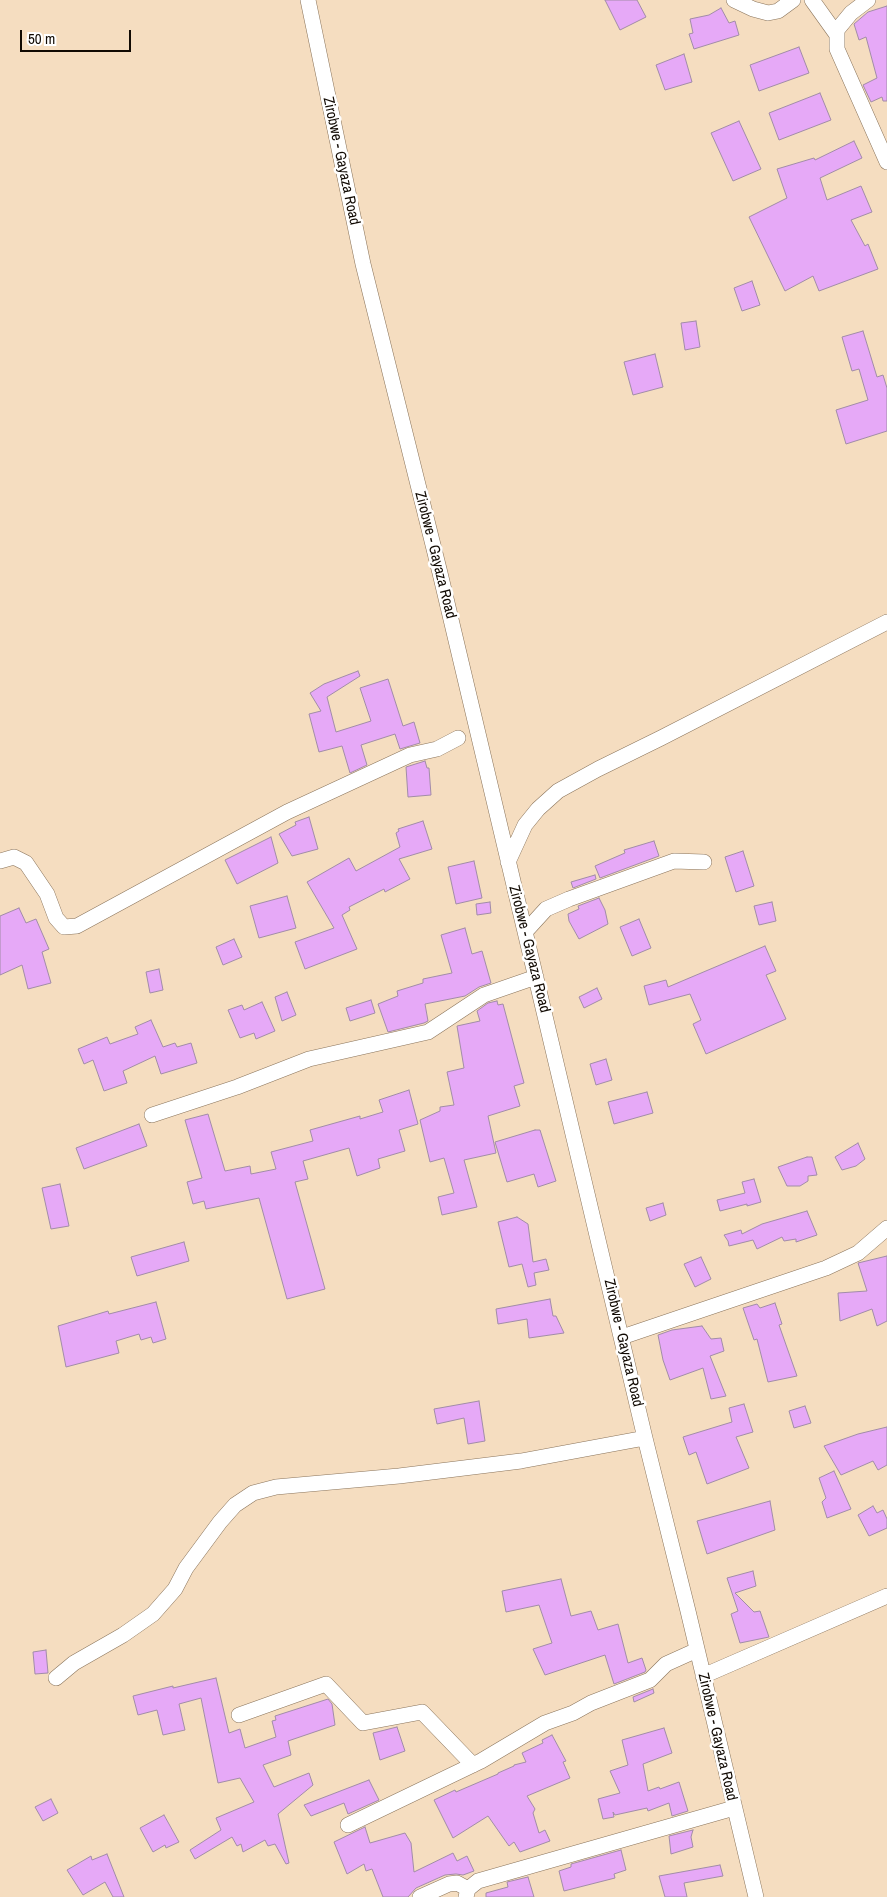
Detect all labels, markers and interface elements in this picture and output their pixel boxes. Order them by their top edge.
scale bar [22,20,134,52]
text: 50 m [28,28,55,49]
street label: Zirobwe - Gayaza Road [319,95,363,227]
street label: Zirobwe - Gayaza Road [410,489,460,621]
street label: Zirobwe - Gayaza Road [504,883,554,1015]
street label: Zirobwe - Gayaza Road [600,1277,646,1409]
street label: Zirobwe - Gayaza Road [694,1671,740,1803]

